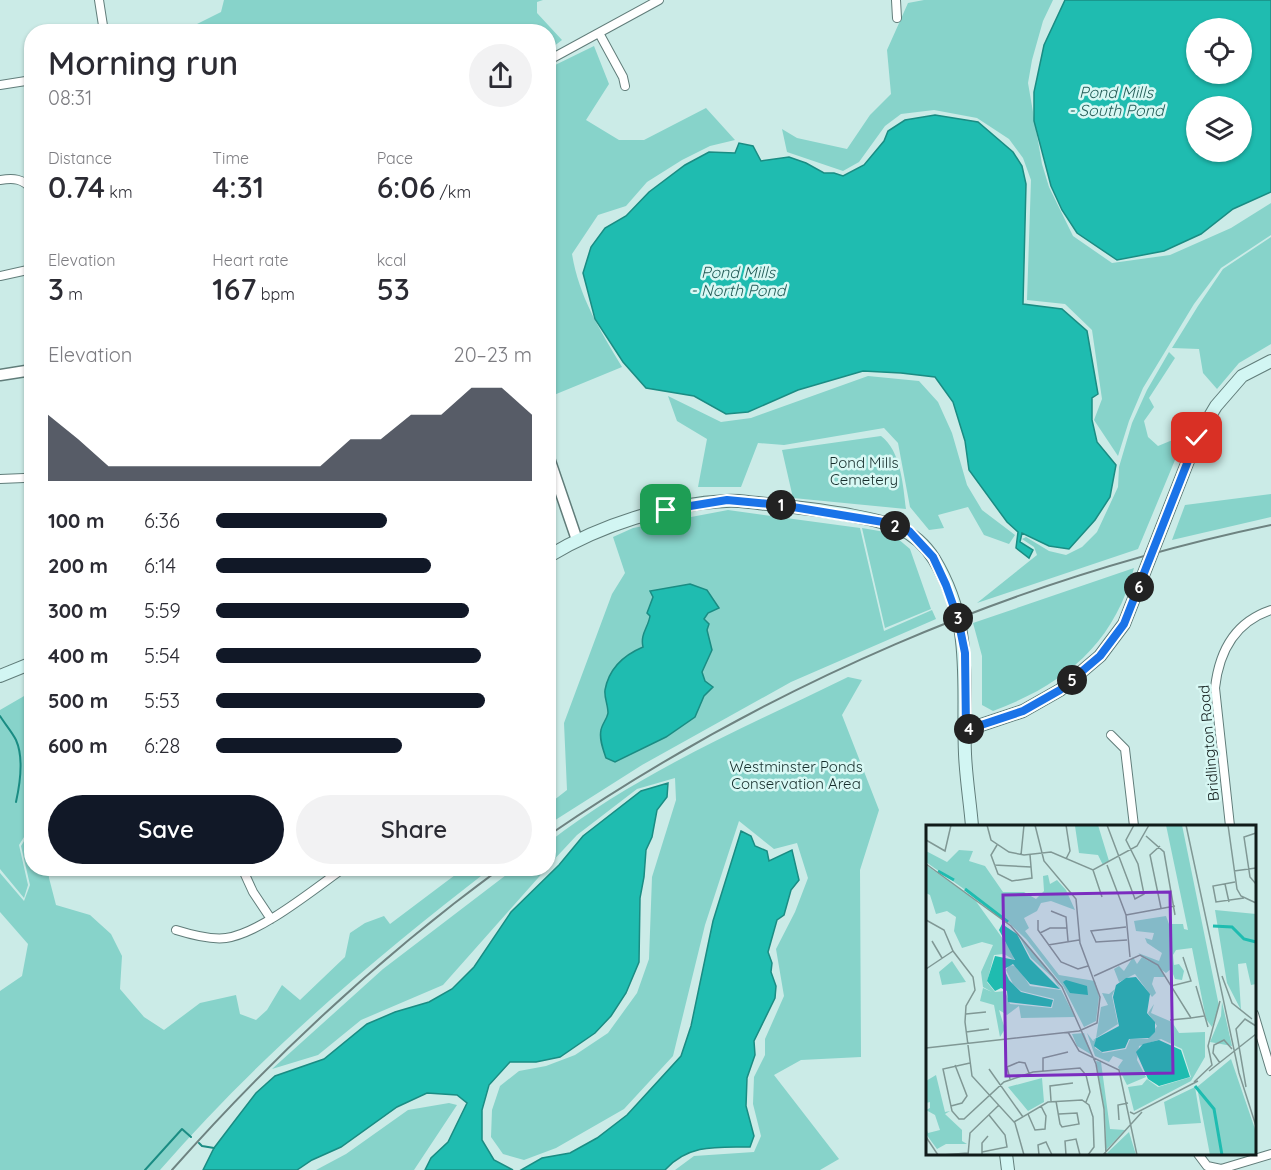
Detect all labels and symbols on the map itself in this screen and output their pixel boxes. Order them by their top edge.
water label: Pond Mills - South Pond [1068,82,1166,120]
water label: Pond Mills - North Pond [691,262,788,300]
pin [1171,412,1222,463]
park label: Pond Mills Cemetery [829,453,899,489]
pin [640,484,691,535]
pin: 1 [766,490,796,520]
pin: 2 [880,511,910,541]
pin: 6 [1124,572,1154,602]
pin: 3 [943,603,973,633]
pin: 5 [1057,665,1087,695]
street label: Bridlington Road [1194,684,1223,802]
pin: 4 [954,714,984,744]
park label: Westminster Ponds Conservation Area [729,757,863,793]
inset map [926,825,1256,1155]

